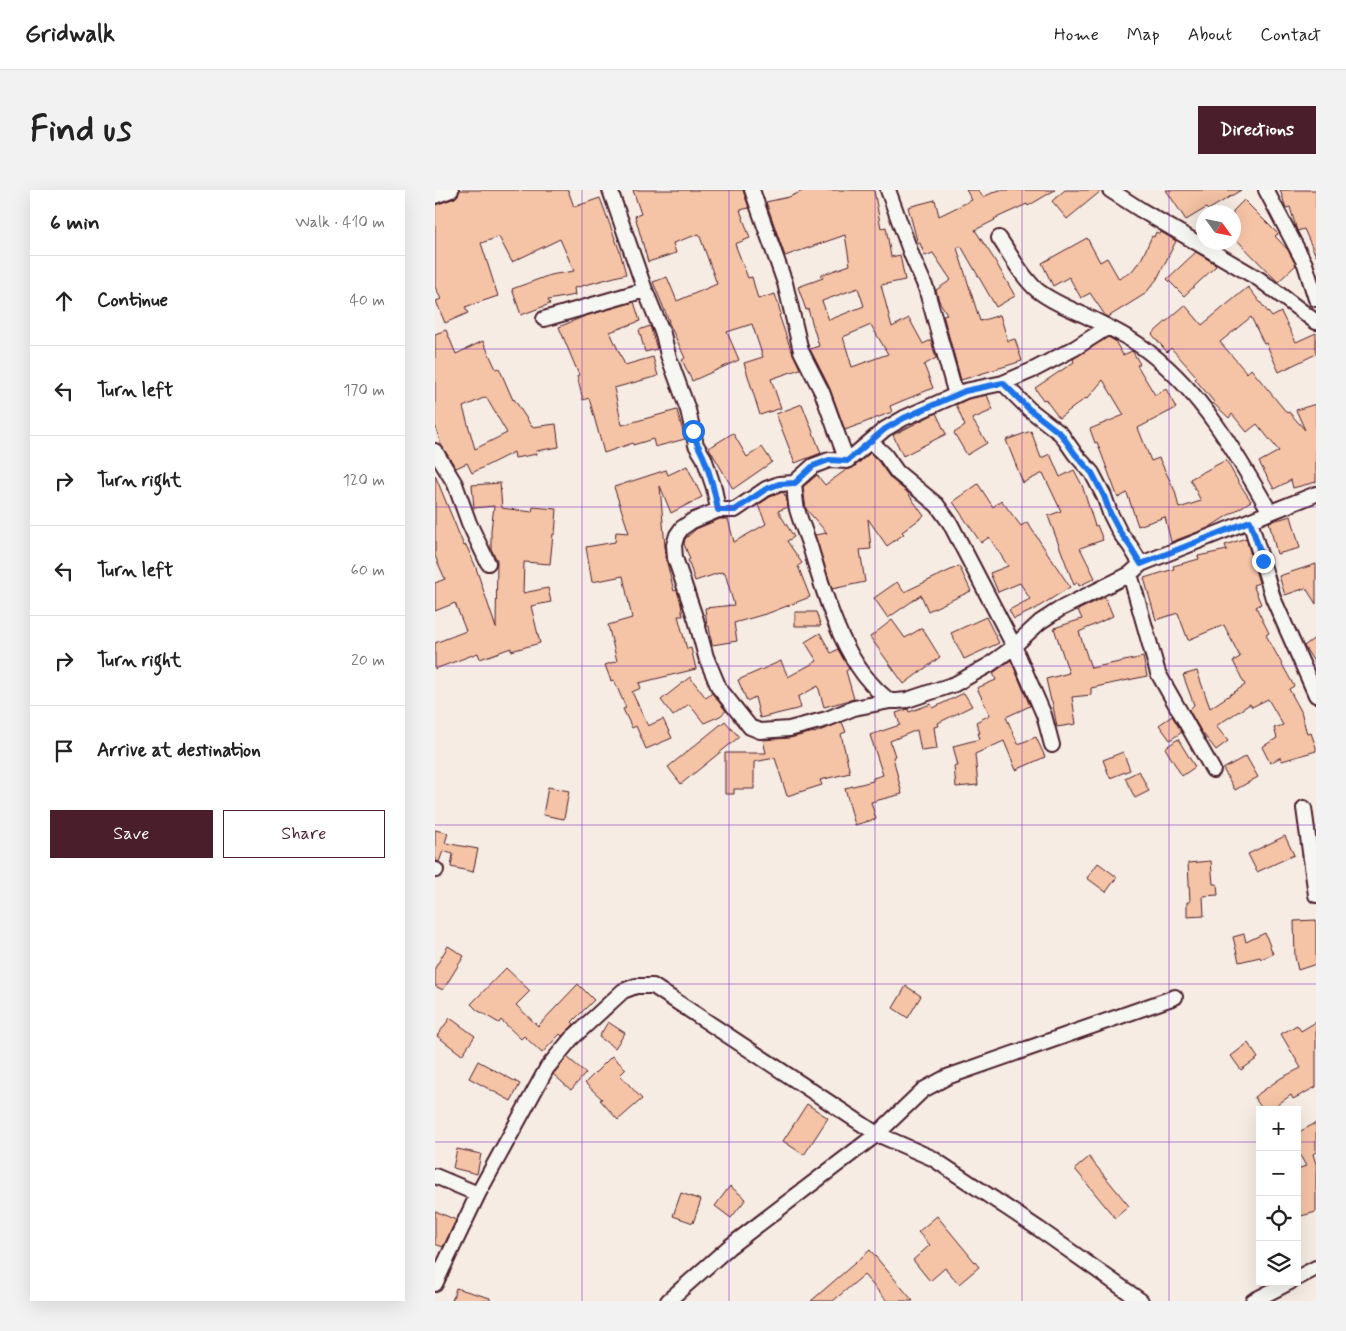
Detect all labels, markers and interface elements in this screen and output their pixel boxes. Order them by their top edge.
text: Gridwalk [25,19,115,50]
text: Home [1054,23,1099,47]
text: Map [1127,23,1160,47]
text: About [1188,23,1232,47]
text: Contact [1260,23,1321,47]
button: Directions [1198,106,1316,154]
text: Find us [30,107,132,153]
north arrow [1196,205,1241,250]
text: 6 min [50,209,100,237]
text: Walk · 410 m [295,212,385,233]
icon: ahead [50,287,78,315]
text: Continue [97,288,168,313]
text: 40 m [349,290,385,311]
icon: left [50,377,78,405]
text: Turn left [97,378,173,403]
text: 170 m [343,380,385,401]
route start [682,420,705,443]
icon: right [50,467,78,495]
text: Turn right [97,468,181,493]
text: 120 m [343,470,385,491]
route end [1252,550,1275,573]
icon: left [50,557,78,585]
text: Turn left [97,558,173,583]
text: 60 m [351,560,385,581]
icon: right [50,647,78,675]
text: Turn right [97,648,181,673]
text: 20 m [351,650,385,671]
icon: arrive [50,737,78,765]
text: Arrive at destination [97,738,261,763]
button: Save [50,810,213,858]
button: Share [223,810,385,858]
map controls [1256,1106,1301,1286]
button: + [1256,1106,1301,1151]
button: − [1256,1151,1301,1196]
button: locate [1256,1196,1301,1241]
button: layers [1256,1241,1301,1286]

